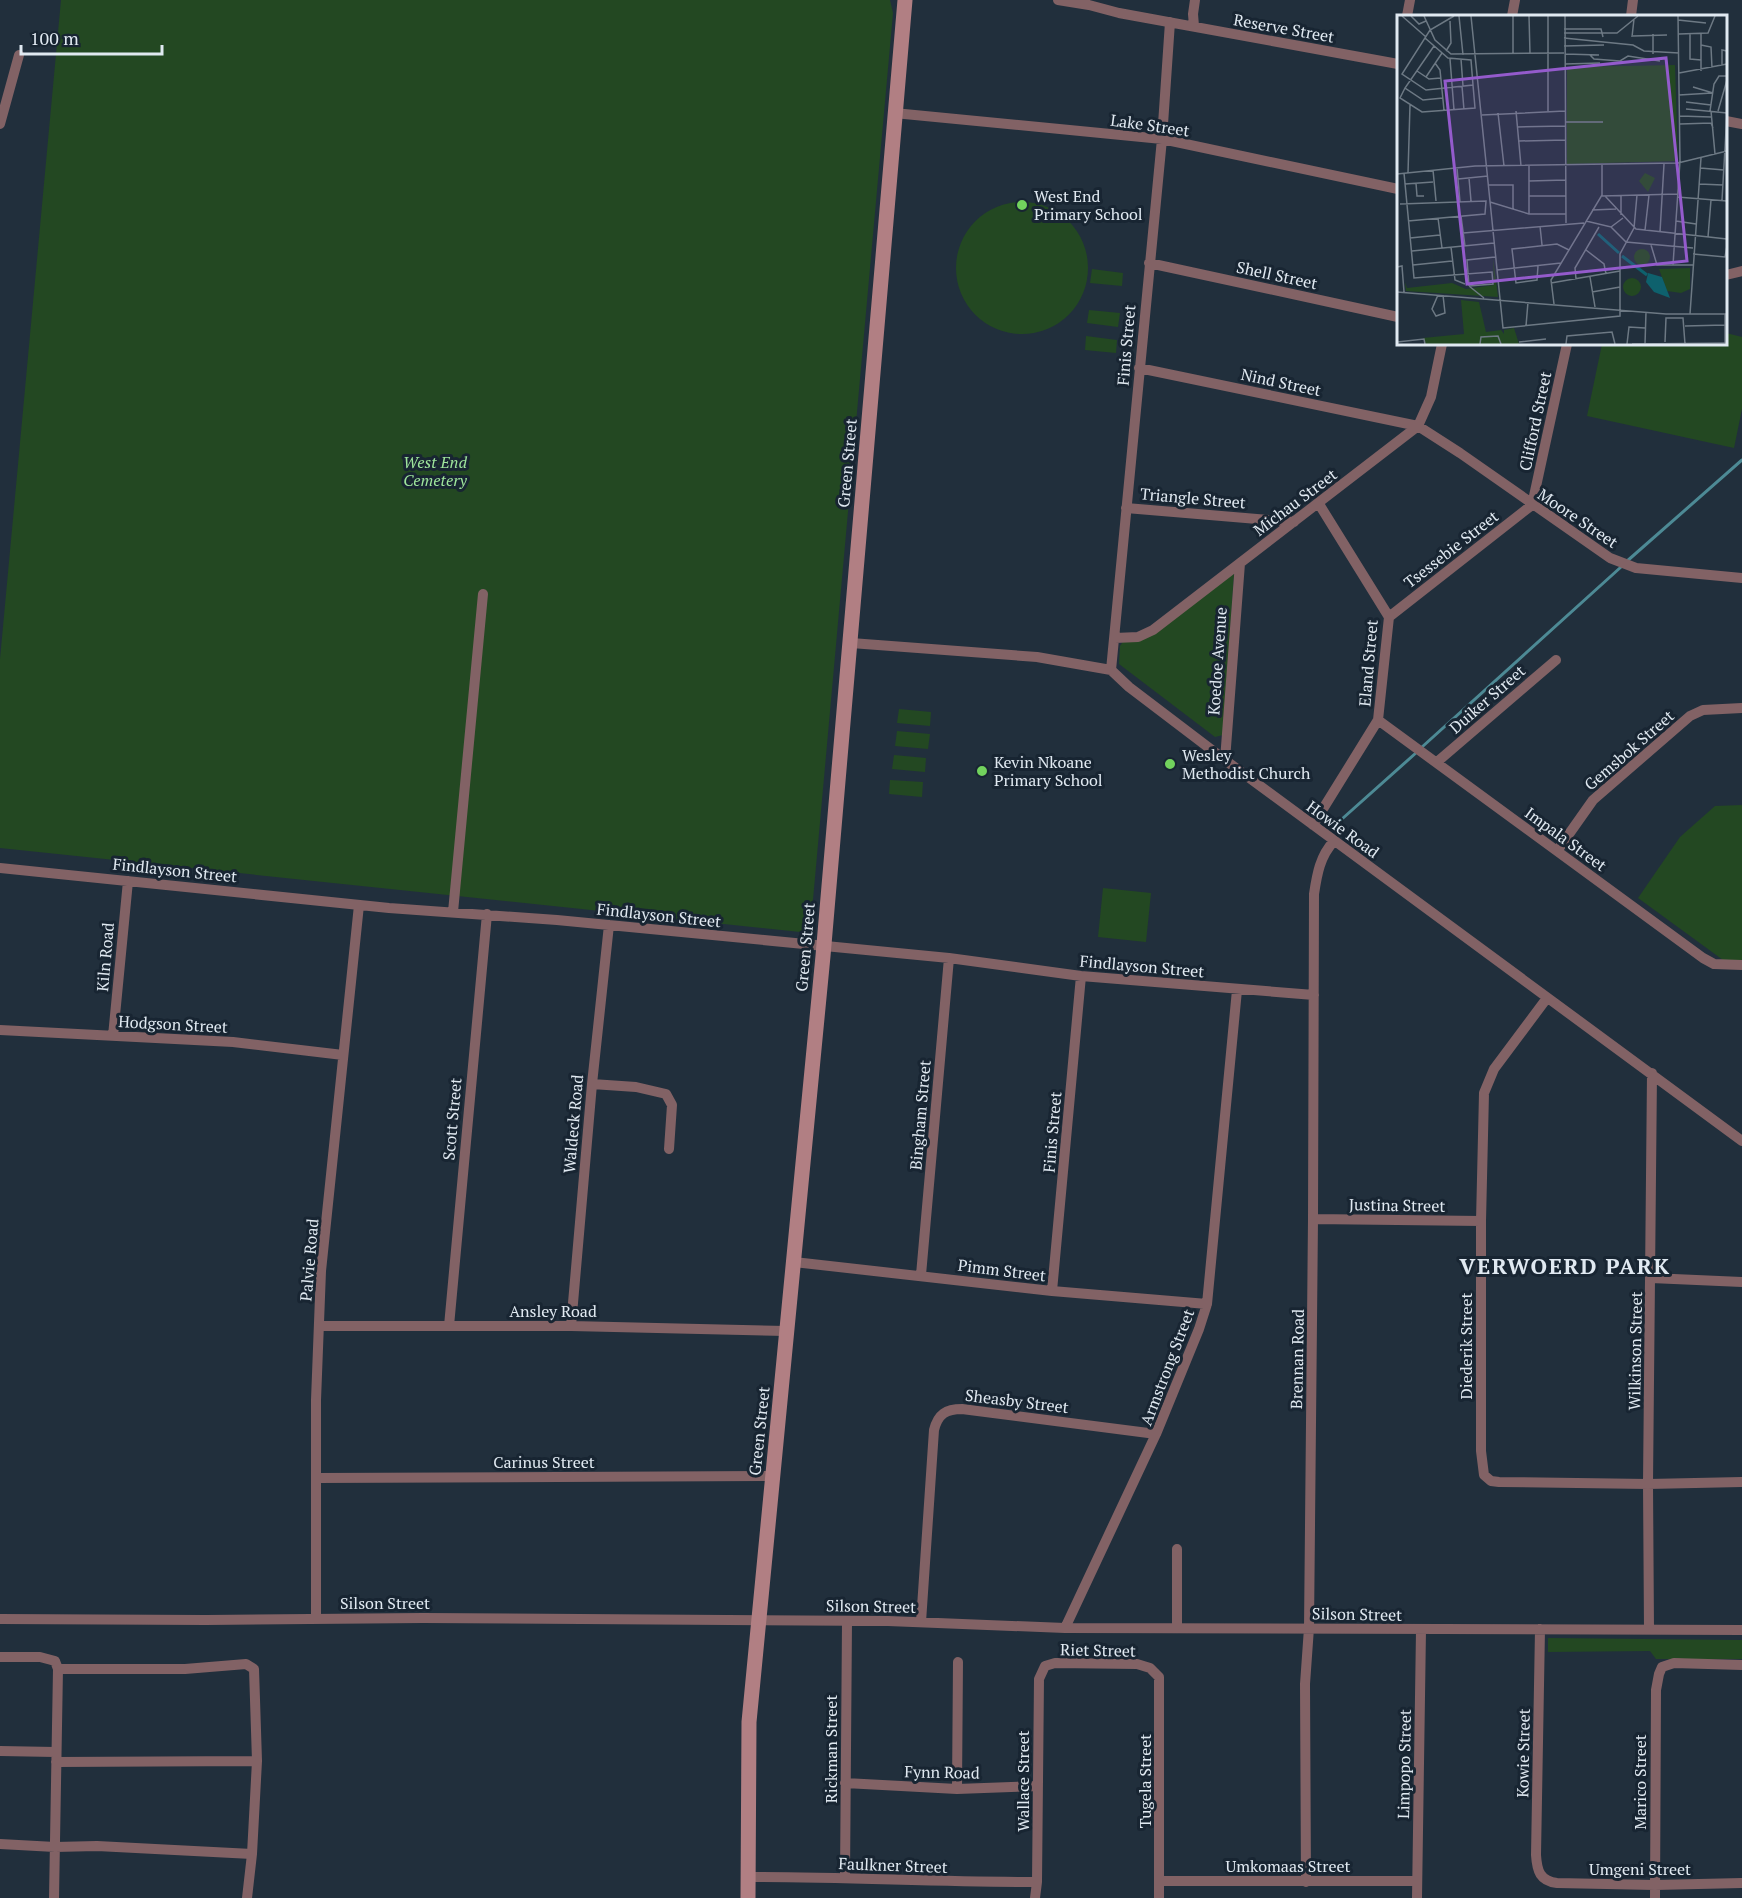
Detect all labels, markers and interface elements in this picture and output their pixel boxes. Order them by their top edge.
street label: Reserve Street [1232,8,1336,48]
inset map [1397,15,1727,345]
scale bar [21,18,162,56]
text: 100 m [30,26,79,50]
street label: Lake Street [1109,109,1191,141]
place label: West End Primary School [1034,185,1143,225]
marker: West End Primary School [1015,198,1029,212]
street label: Shell Street [1234,256,1320,294]
street label: Finis Street [1111,303,1141,386]
street label: Nind Street [1239,363,1323,401]
street label: Clifford Street [1514,369,1556,473]
street label: Green Street [832,417,862,508]
park label: West End Cemetery [403,451,467,491]
street label: Michau Street [1249,463,1341,541]
street label: Triangle Street [1139,482,1247,514]
street label: Moore Street [1534,483,1622,553]
street label: Tsessebie Street [1399,505,1503,593]
street label: Koedoe Avenue [1202,606,1232,716]
street label: Eland Street [1353,619,1383,707]
street label: Duiker Street [1444,660,1530,738]
street label: Gemsbok Street [1579,705,1679,795]
place label: Wesley Methodist Church [1182,744,1311,784]
place label: Kevin Nkoane Primary School [994,751,1103,791]
marker: Wesley Methodist Church [1163,757,1177,771]
marker: Kevin Nkoane Primary School [975,764,989,778]
street label: Howie Road [1302,795,1384,863]
street label: Impala Street [1521,802,1611,876]
street label: Findlayson Street [112,853,238,887]
street label: Findlayson Street [596,898,722,932]
street label: Green Street [790,901,820,992]
street label: Kiln Road [91,922,119,992]
street label: Findlayson Street [1079,950,1205,982]
street label: Hodgson Street [118,1010,228,1038]
street label: Bingham Street [904,1059,936,1171]
street label: Waldeck Road [558,1074,588,1174]
street label: Scott Street [437,1077,467,1161]
street label: Finis Street [1037,1090,1067,1173]
street label: Justina Street [1349,1193,1445,1217]
street label: Palvie Road [294,1218,324,1302]
district label: VERWOERD PARK [1459,1251,1671,1280]
street label: Pimm Street [957,1254,1047,1286]
street label: Wilkinson Street [1623,1291,1647,1411]
street label: Diederik Street [1455,1292,1477,1399]
street label: Ansley Road [509,1300,597,1322]
street label: Armstrong Street [1135,1305,1199,1428]
street label: Brennan Road [1285,1309,1309,1409]
street label: Sheasby Street [964,1384,1070,1418]
street label: Green Street [743,1385,775,1477]
street label: Carinus Street [493,1451,595,1473]
street label: Silson Street [340,1592,430,1614]
street label: Silson Street [826,1594,916,1618]
street label: Silson Street [1312,1602,1402,1626]
street label: Riet Street [1060,1638,1136,1662]
street label: Rickman Street [820,1695,842,1803]
street label: Kowie Street [1511,1708,1535,1798]
street label: Limpopo Street [1392,1709,1416,1819]
street label: Wallace Street [1012,1730,1034,1832]
street label: Tugela Street [1134,1734,1156,1828]
street label: Marico Street [1629,1734,1651,1830]
street label: Fynn Road [904,1760,980,1784]
street label: Faulkner Street [838,1852,948,1878]
street label: Umkomaas Street [1226,1855,1351,1877]
street label: Umgeni Street [1589,1858,1691,1880]

